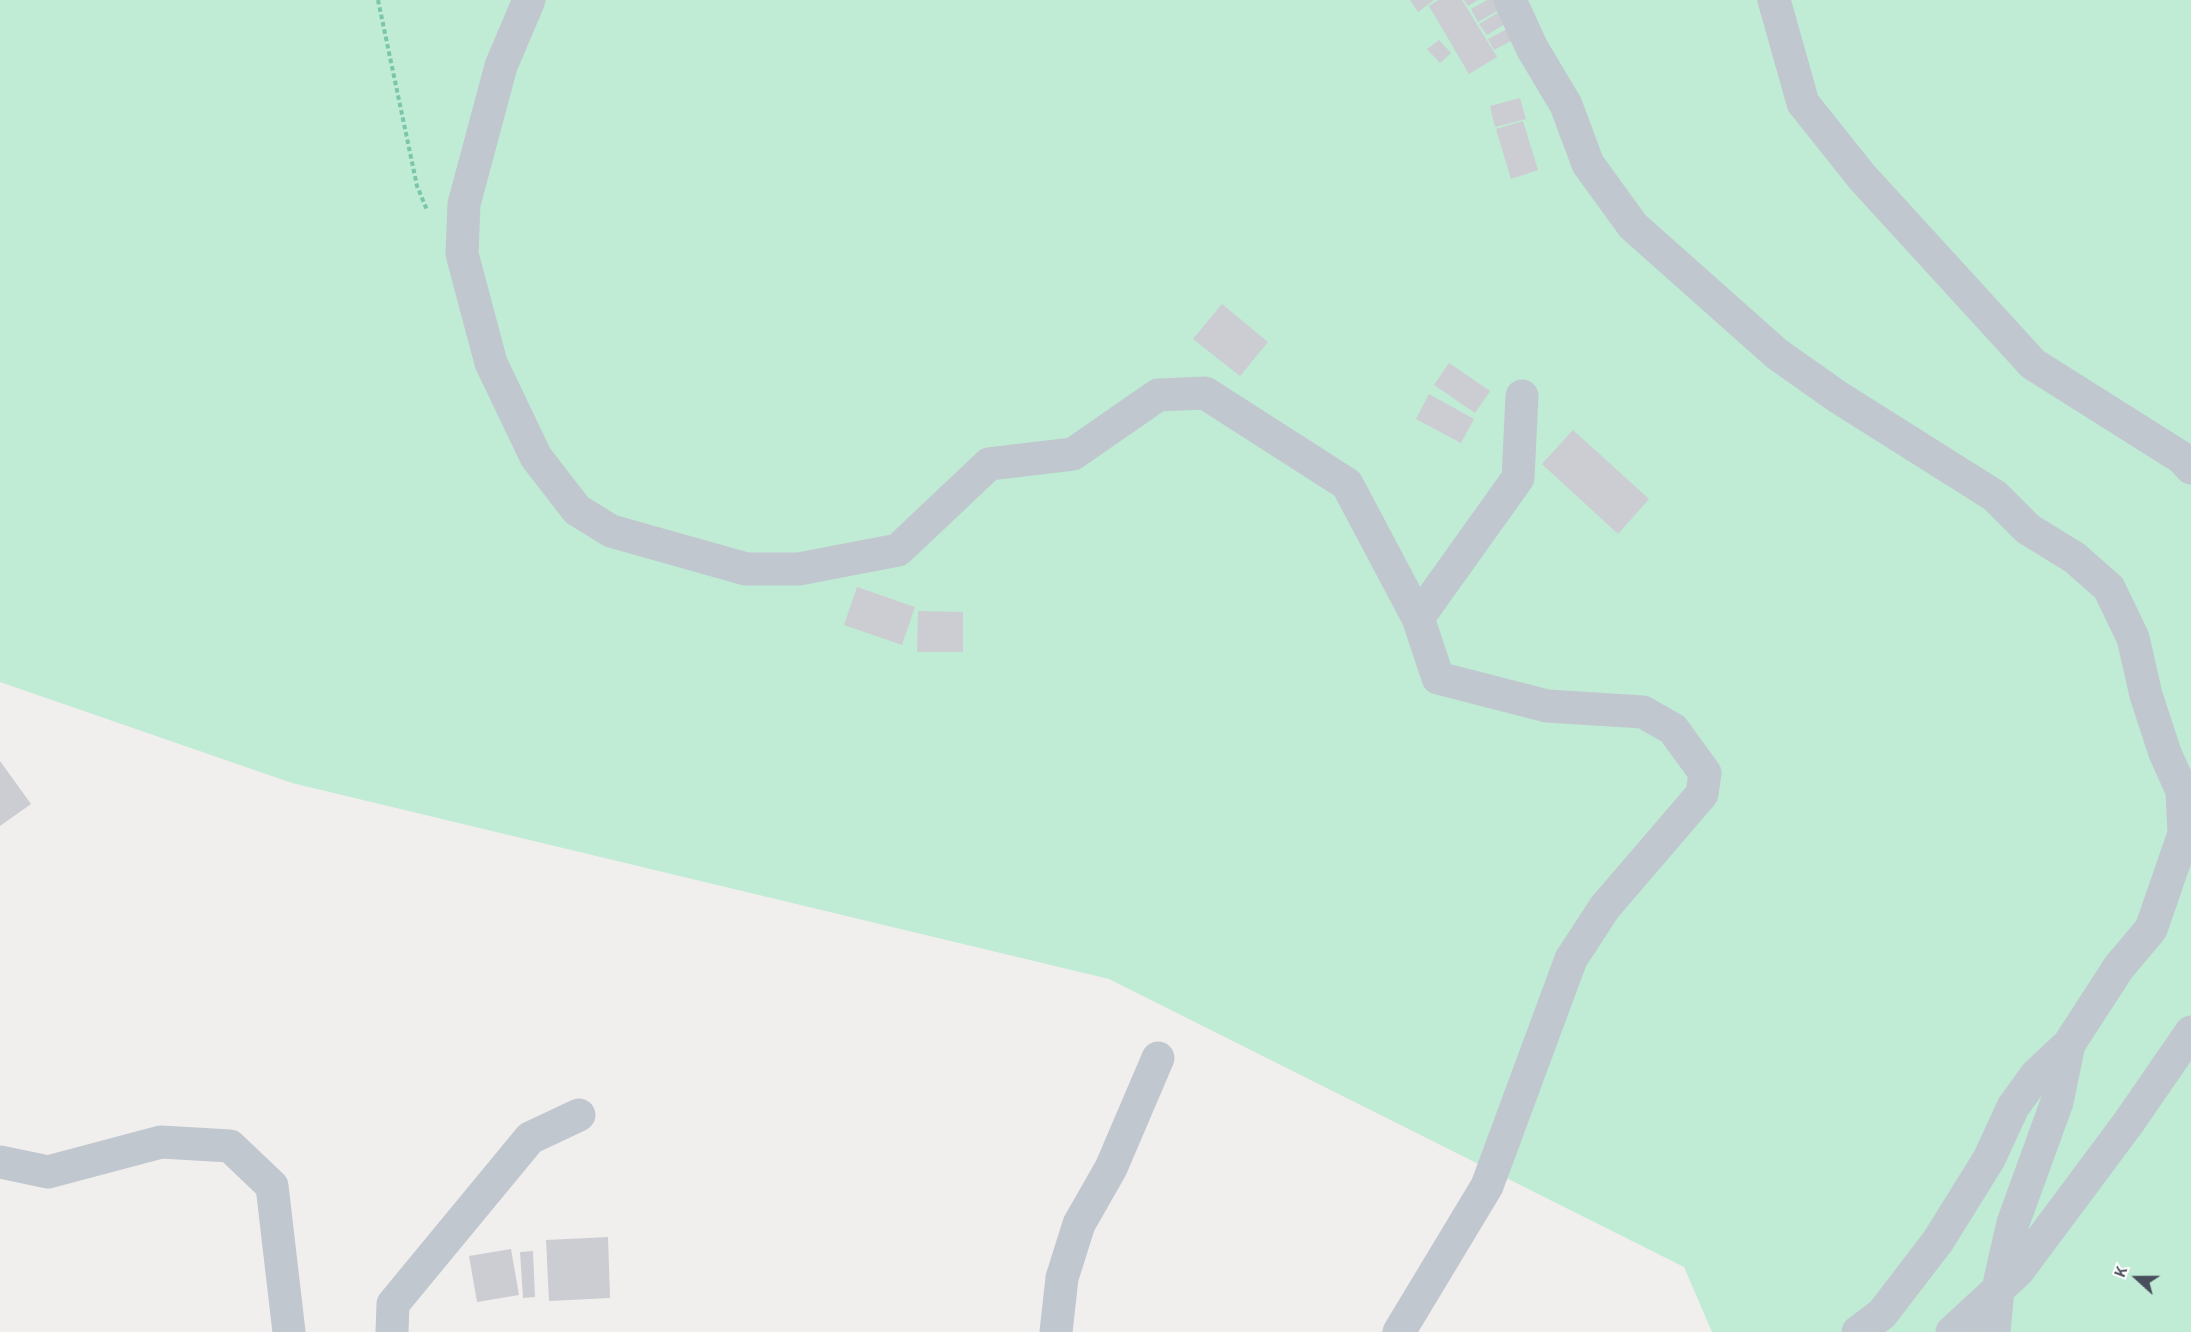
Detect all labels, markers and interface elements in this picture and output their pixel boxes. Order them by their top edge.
north arrow [2107,1248,2167,1308]
text: K [2108,1263,2132,1280]

